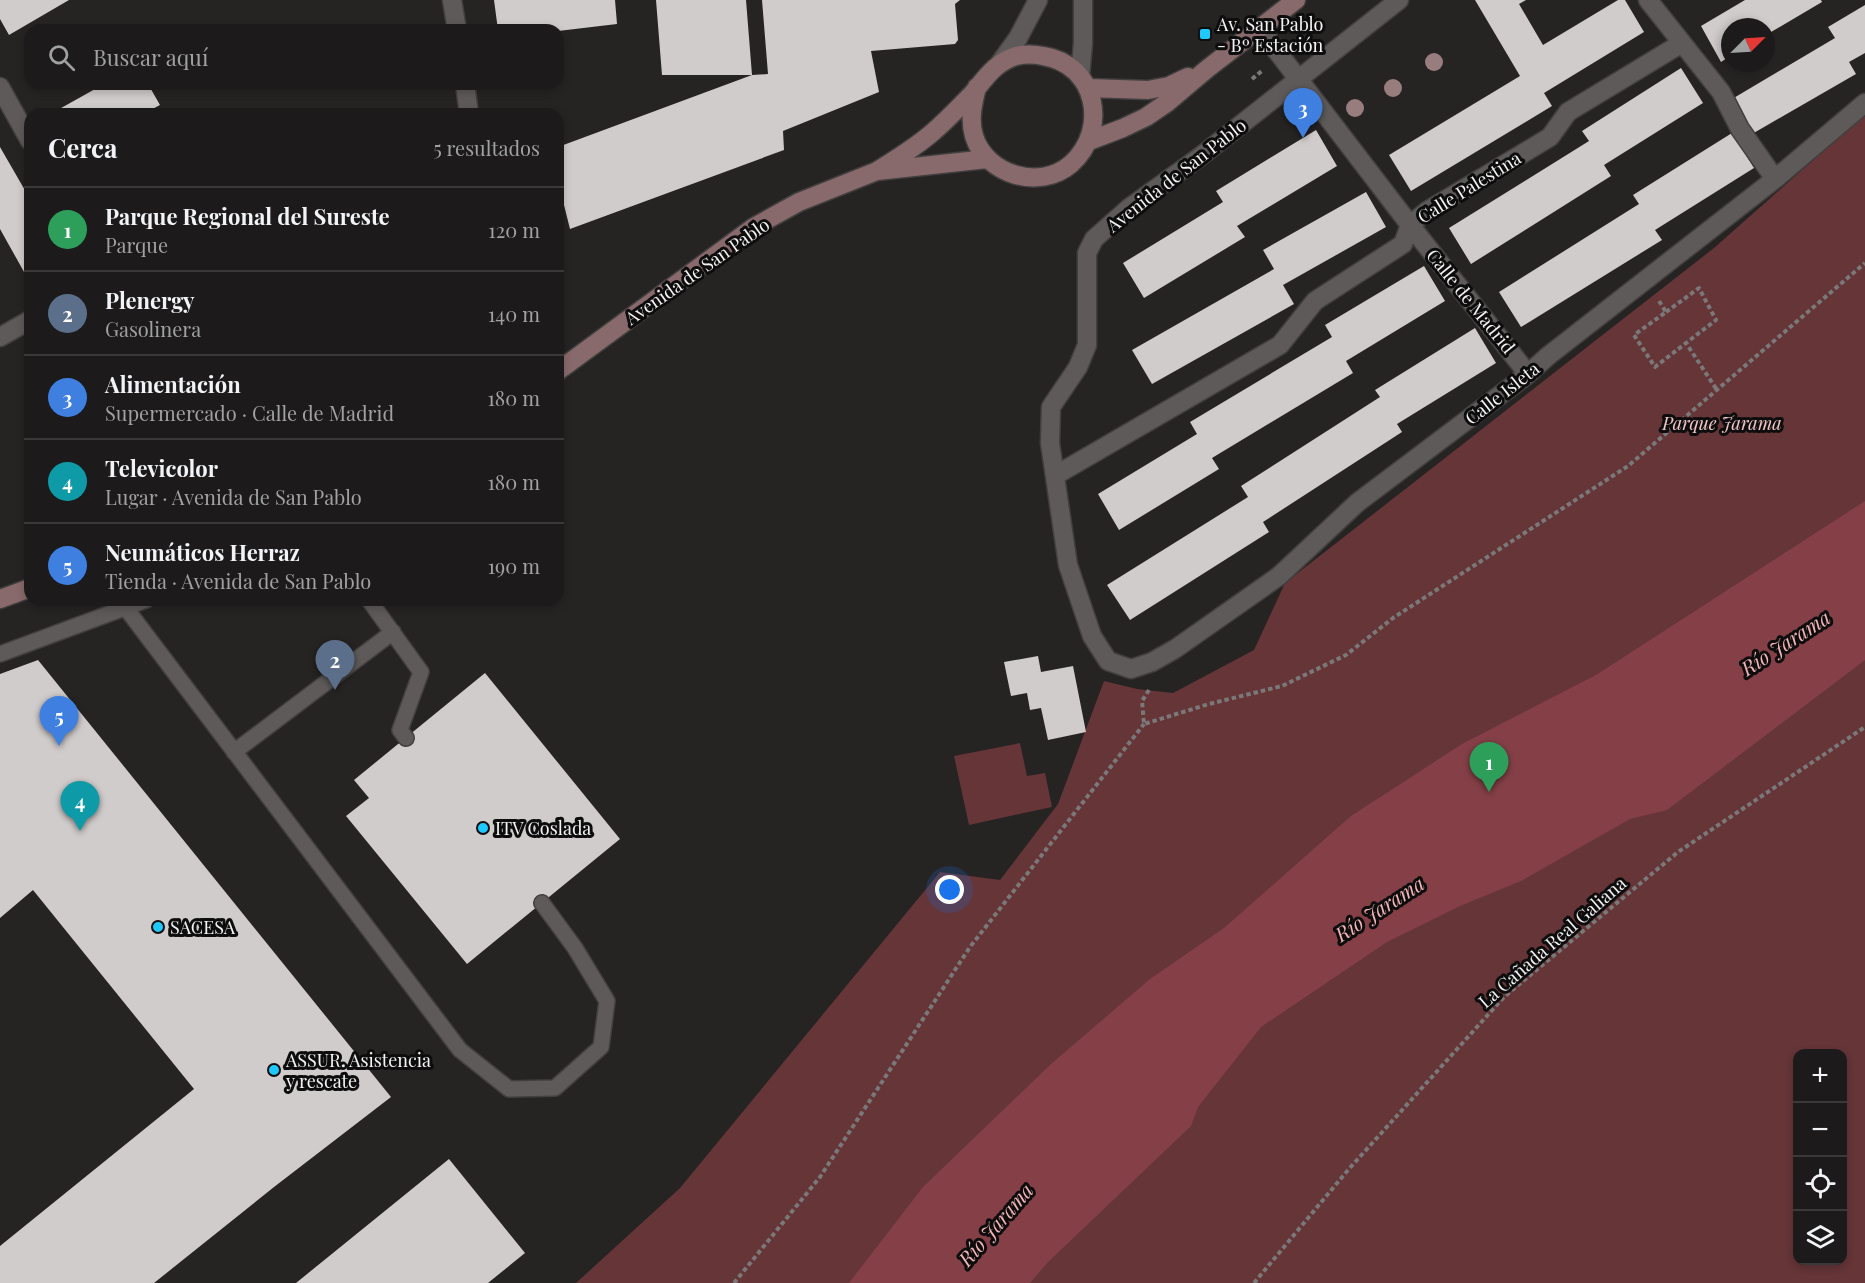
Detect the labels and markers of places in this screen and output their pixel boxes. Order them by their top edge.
place label: Av. San Pablo - Bº Estación [1216,12,1324,57]
marker: Av. San Pablo - Bº Estación [1198,27,1212,41]
pin: 3 [1284,88,1322,138]
pin: 2 [316,640,354,690]
pin: 5 [40,696,78,746]
pin: 1 [1470,742,1508,792]
pin: 4 [60,782,100,831]
place label: ITV Coslada [495,816,591,840]
marker: ITV Coslada [476,821,490,835]
place label: SACESA [170,915,236,939]
marker: SACESA [151,920,165,934]
place label: ASSUR. Asistencia y rescate [285,1048,431,1093]
marker: ASSUR. Asistencia y rescate [267,1063,281,1077]

